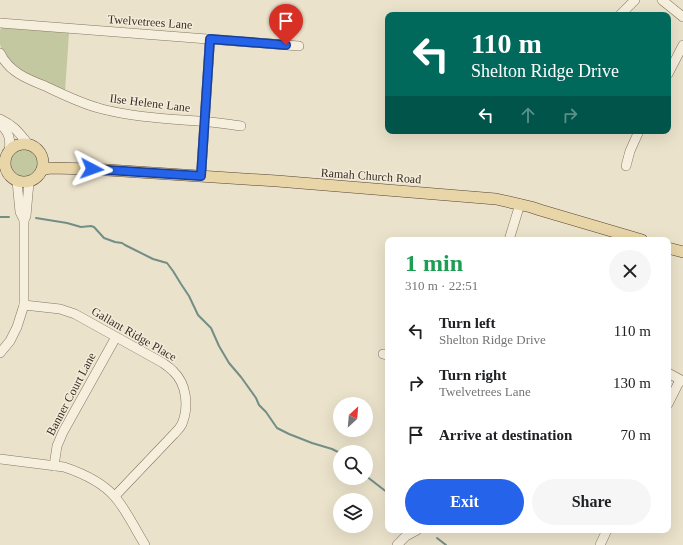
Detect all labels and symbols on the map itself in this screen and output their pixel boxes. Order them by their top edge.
pin [269,4,303,45]
street label: Twelvetrees Lane [107,12,193,32]
street label: Ilse Helene Lane [109,91,191,115]
position arrow [71,148,113,190]
street label: Ramah Church Road [320,166,422,186]
street label: Gallant Ridge Place [89,304,179,364]
street label: Banner Court Lane [43,350,99,438]
north arrow [333,397,373,437]

